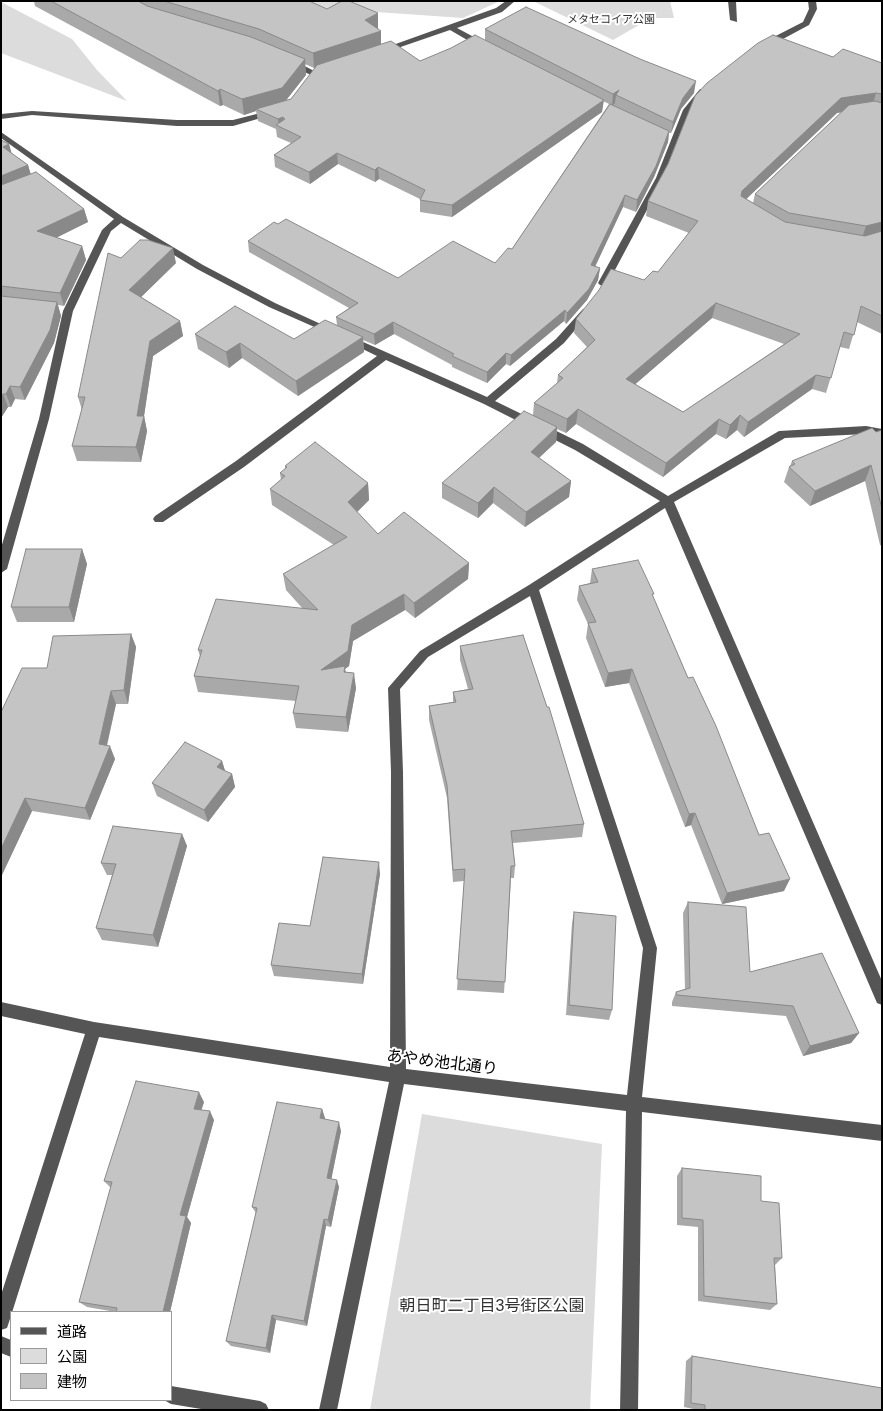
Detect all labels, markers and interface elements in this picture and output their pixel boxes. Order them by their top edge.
park label: メタセコイア公園 [567,13,655,27]
street label: あやめ池北通り [385,1047,499,1079]
park label: 朝日町二丁目3号街区公園 [400,1297,584,1317]
legend [10,1311,172,1401]
text: 道路 [57,1323,87,1340]
text: 公園 [57,1348,87,1365]
text: 建物 [57,1373,87,1390]

